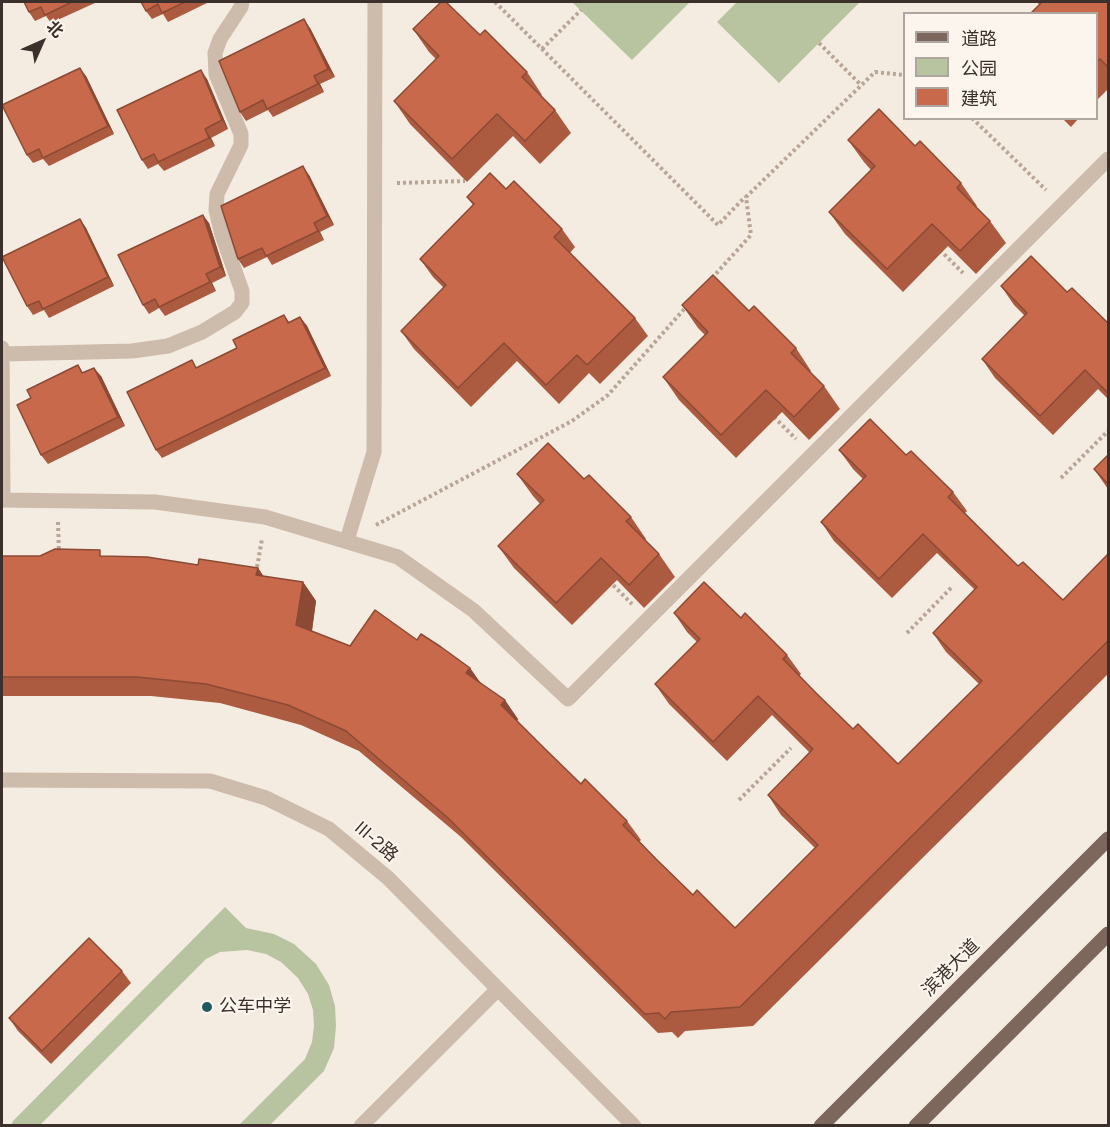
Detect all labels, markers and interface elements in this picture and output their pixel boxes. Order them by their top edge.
north arrow [12,12,72,72]
legend [903,12,1098,120]
text: 北 [43,17,67,41]
text: 道路 [961,28,997,50]
text: 公园 [961,58,997,80]
text: 建筑 [961,88,997,110]
street label: III-2路 [350,817,402,867]
street label: 滨港大道 [918,935,984,1001]
place label: 公车中学 [219,996,291,1018]
marker: 公车中学 [200,1000,214,1014]

